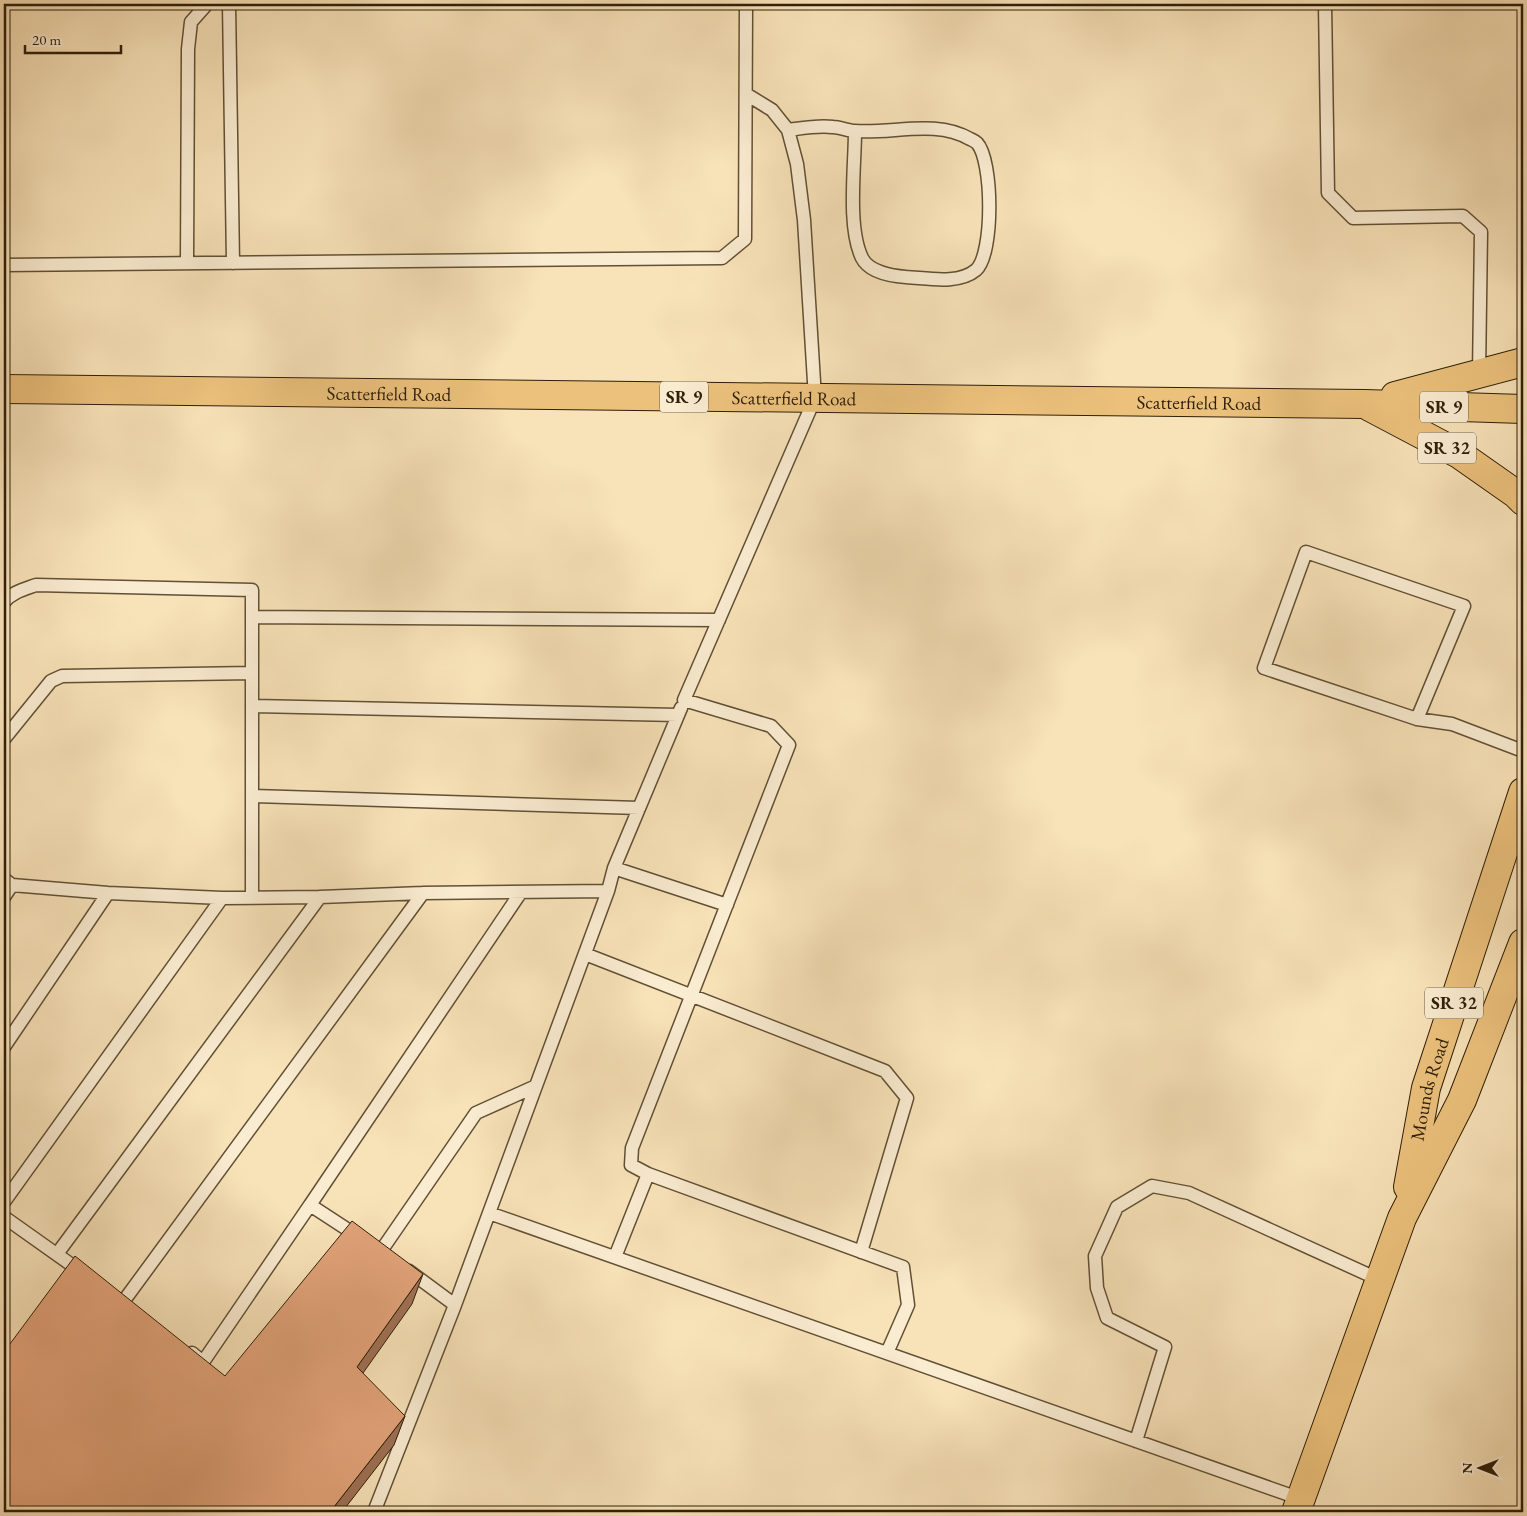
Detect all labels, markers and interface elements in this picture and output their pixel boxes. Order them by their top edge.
scale bar [25,22,121,54]
text: 20 m [32,30,61,49]
street label: Scatterfield Road [326,381,452,407]
road number: SR 9 [660,382,708,412]
street label: Scatterfield Road [731,385,857,411]
street label: Scatterfield Road [1136,389,1262,416]
road number: SR 9 [1420,392,1468,422]
road number: SR 32 [1418,432,1476,463]
road number: SR 32 [1425,988,1483,1018]
street label: Mounds Road [1405,1034,1455,1143]
north arrow [1454,1444,1504,1494]
text: N [1458,1462,1476,1474]

